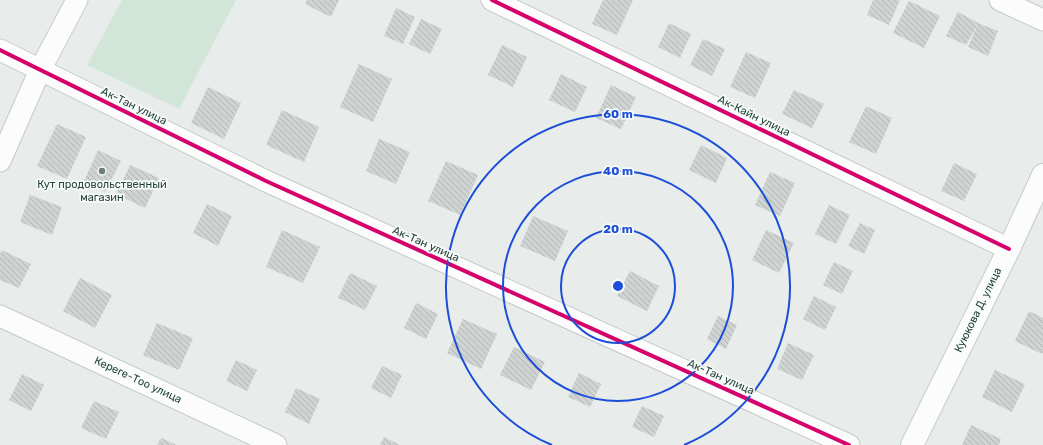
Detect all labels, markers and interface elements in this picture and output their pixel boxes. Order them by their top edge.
street label: Ак-Тан улица [99,84,169,128]
street label: Ак-Кайн улица [716,93,792,139]
text: 60 m [603,107,633,121]
text: 40 m [603,164,633,178]
marker: Кут продовольственный магазин [97,166,107,176]
place label: Кут продовольственный магазин [37,178,167,204]
text: 20 m [603,222,633,236]
street label: Ак-Тан улица [391,223,461,265]
street label: Куюкова Д. улица [952,265,1004,355]
centre of rings [611,279,625,293]
street label: Кереге-Тоо улица [92,354,184,406]
street label: Ак-Тан улица [686,356,756,398]

